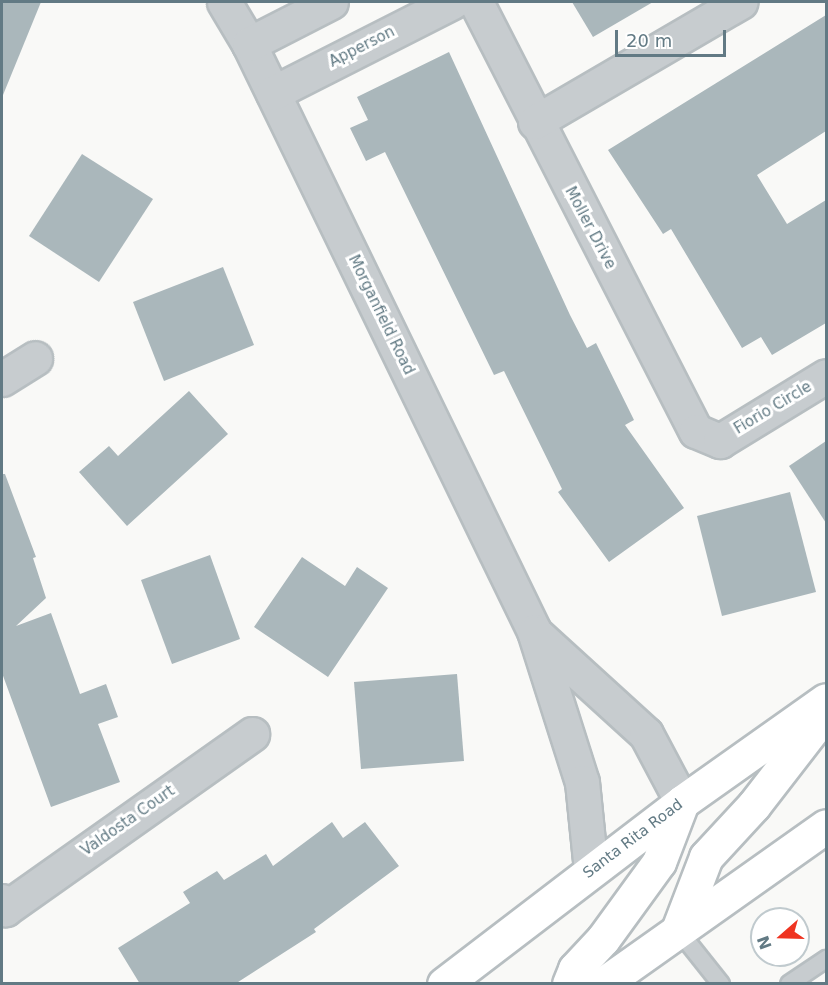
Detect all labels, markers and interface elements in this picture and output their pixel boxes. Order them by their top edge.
scale bar [618,18,729,56]
street label: Apperson [326,23,398,71]
text: 20 m [626,30,672,51]
street label: Moller Drive [561,184,619,272]
street label: Morganfield Road [344,252,418,378]
street label: Fiorio Circle [731,378,815,438]
street label: Valdosta Court [78,782,178,860]
street label: Santa Rita Road [580,796,686,882]
north arrow [750,907,810,967]
text: N [753,933,776,952]

